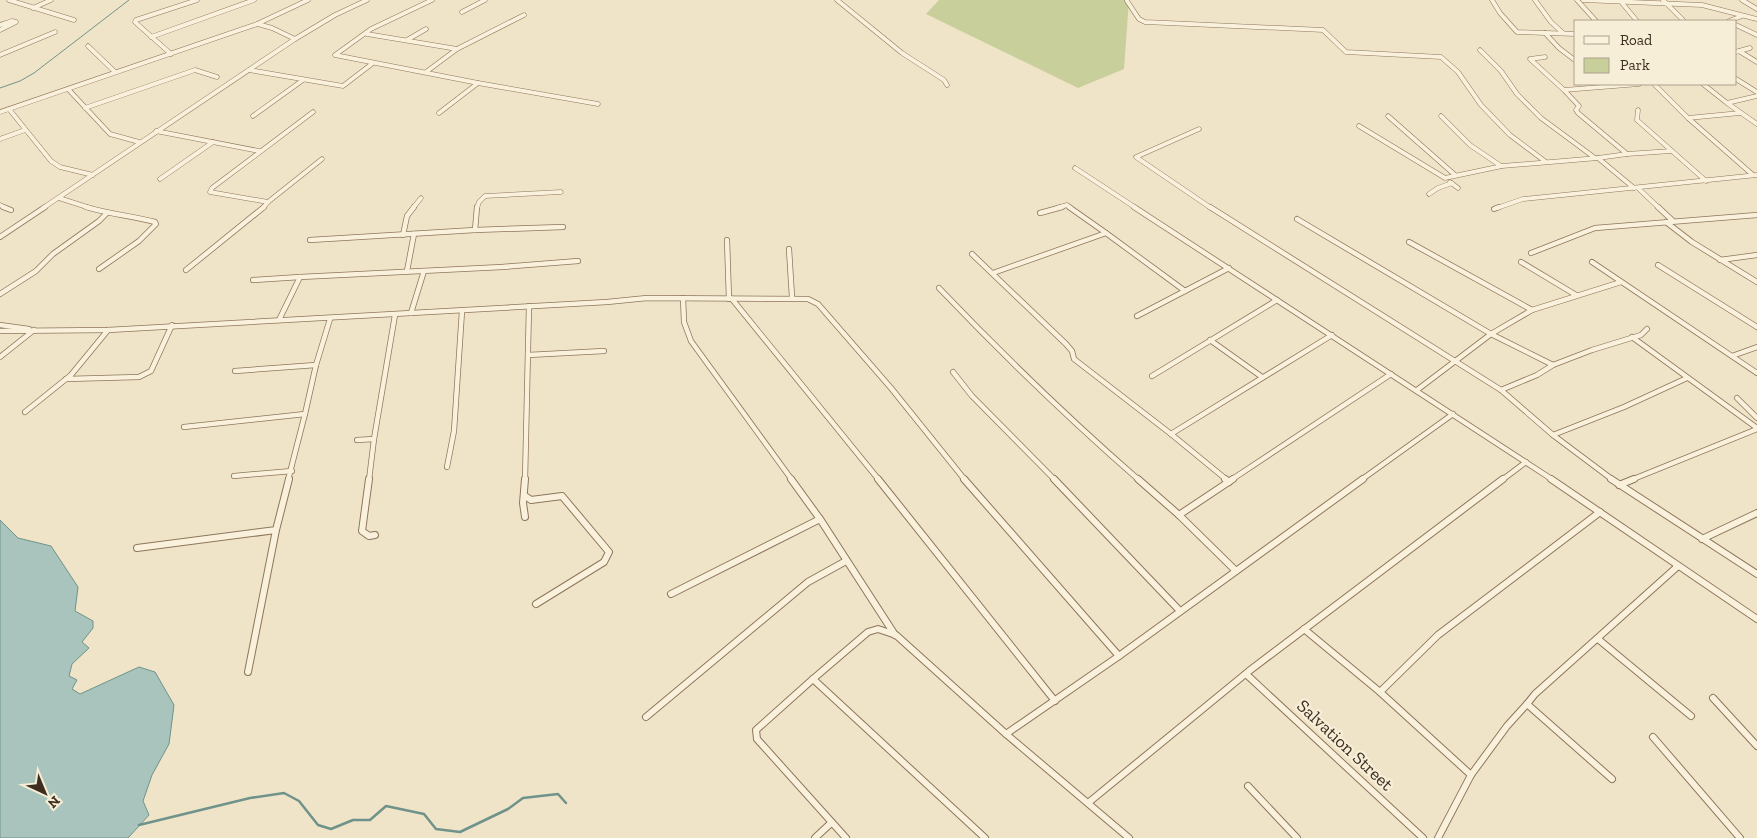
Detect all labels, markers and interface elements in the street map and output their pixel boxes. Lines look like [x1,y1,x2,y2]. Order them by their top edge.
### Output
legend [1574,20,1737,85]
text: Road [1620,31,1653,49]
text: Park [1620,56,1650,74]
street label: Salvation Street [1292,695,1398,795]
north arrow [20,768,70,818]
text: N [44,792,63,812]

